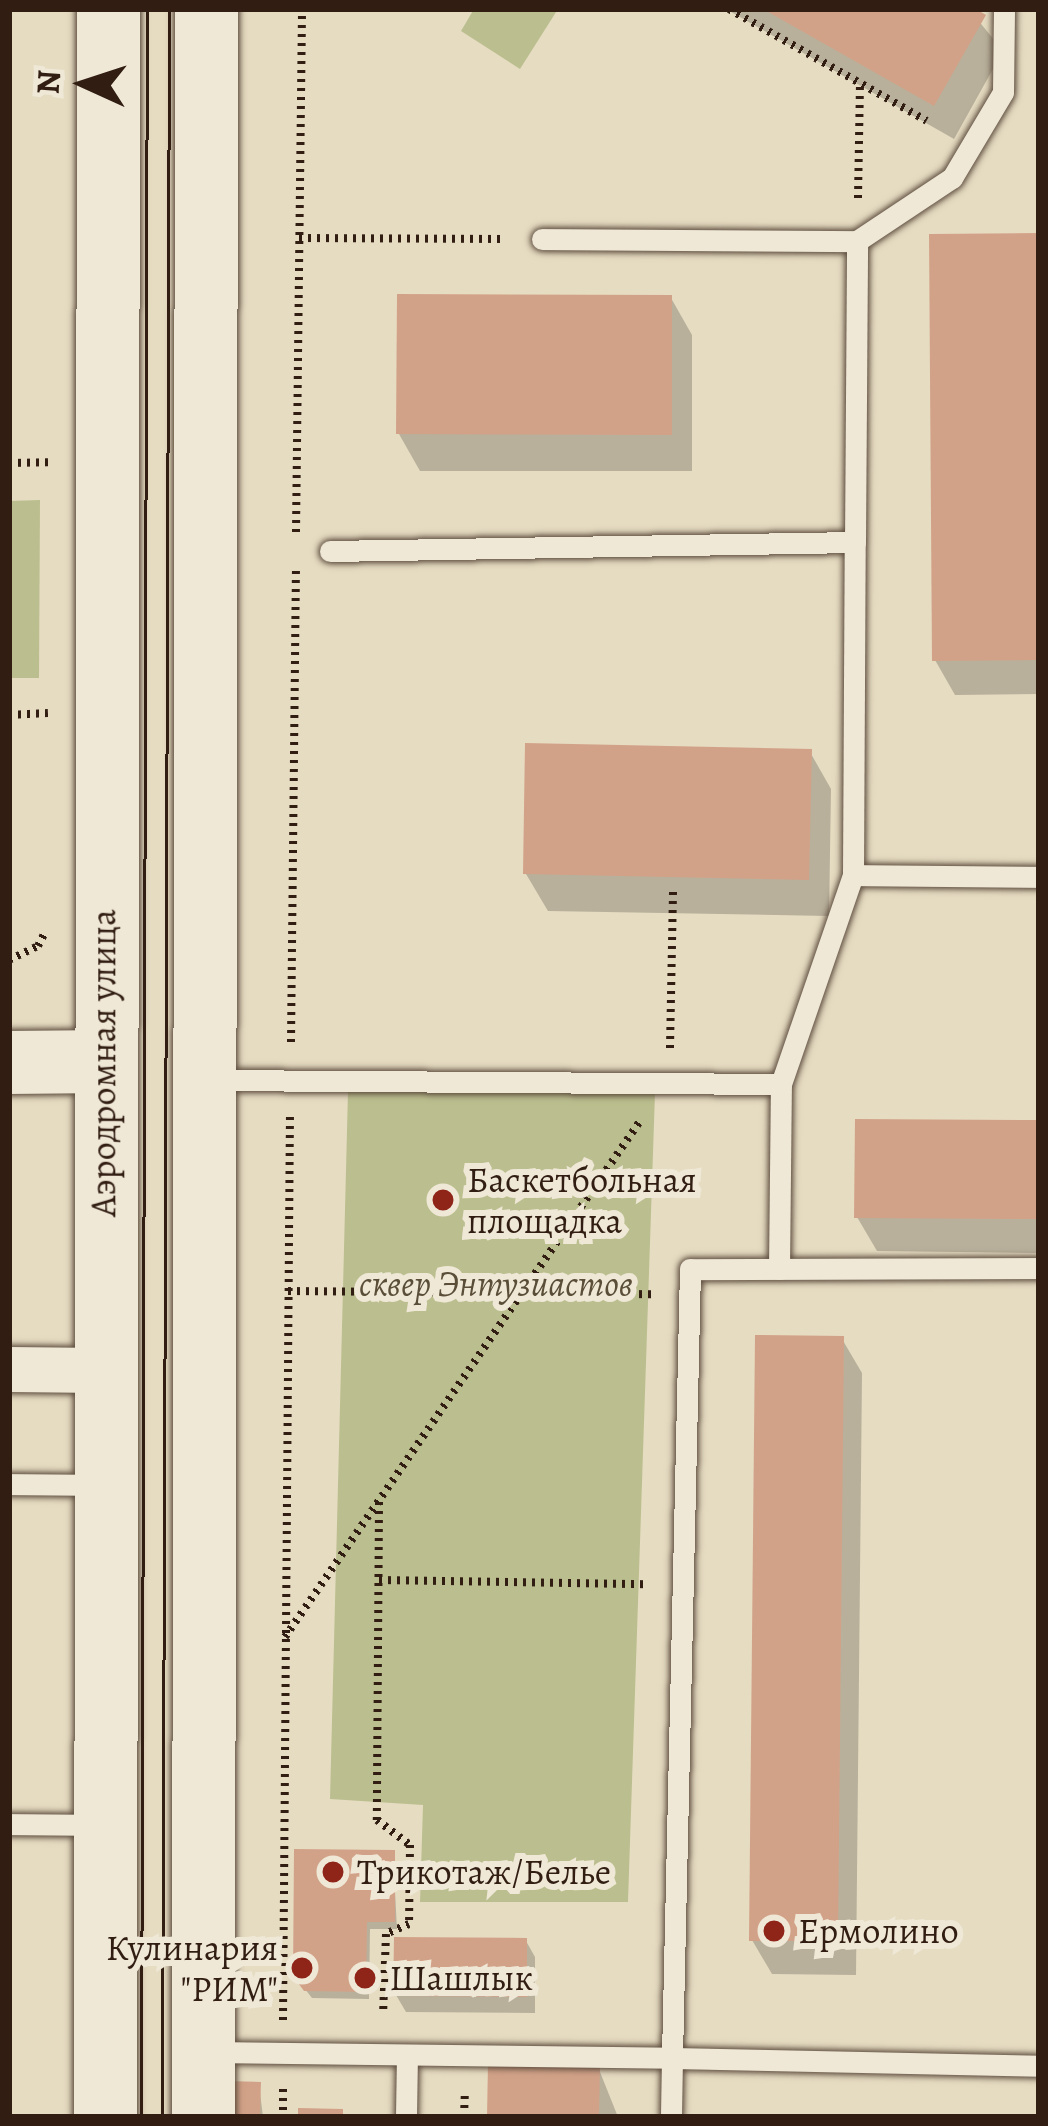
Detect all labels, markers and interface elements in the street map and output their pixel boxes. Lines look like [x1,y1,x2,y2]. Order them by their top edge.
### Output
north arrow [24,24,144,144]
text: N [24,69,71,95]
street label: Аэродромная улица [81,909,125,1217]
place label: Баскетбольная площадка [467,1157,697,1242]
marker: Баскетбольная площадка [430,1187,456,1213]
park label: сквер Энтузиастов [359,1262,633,1306]
place label: Трикотаж/Белье [357,1850,611,1894]
marker: Трикотаж/Белье [320,1859,346,1885]
place label: Ермолино [798,1909,959,1953]
marker: Ермолино [761,1918,787,1944]
place label: Кулинария "РИМ" [106,1925,278,2010]
marker: Кулинария "РИМ" [289,1955,315,1981]
place label: Шашлык [389,1956,533,2000]
marker: Шашлык [352,1965,378,1991]

